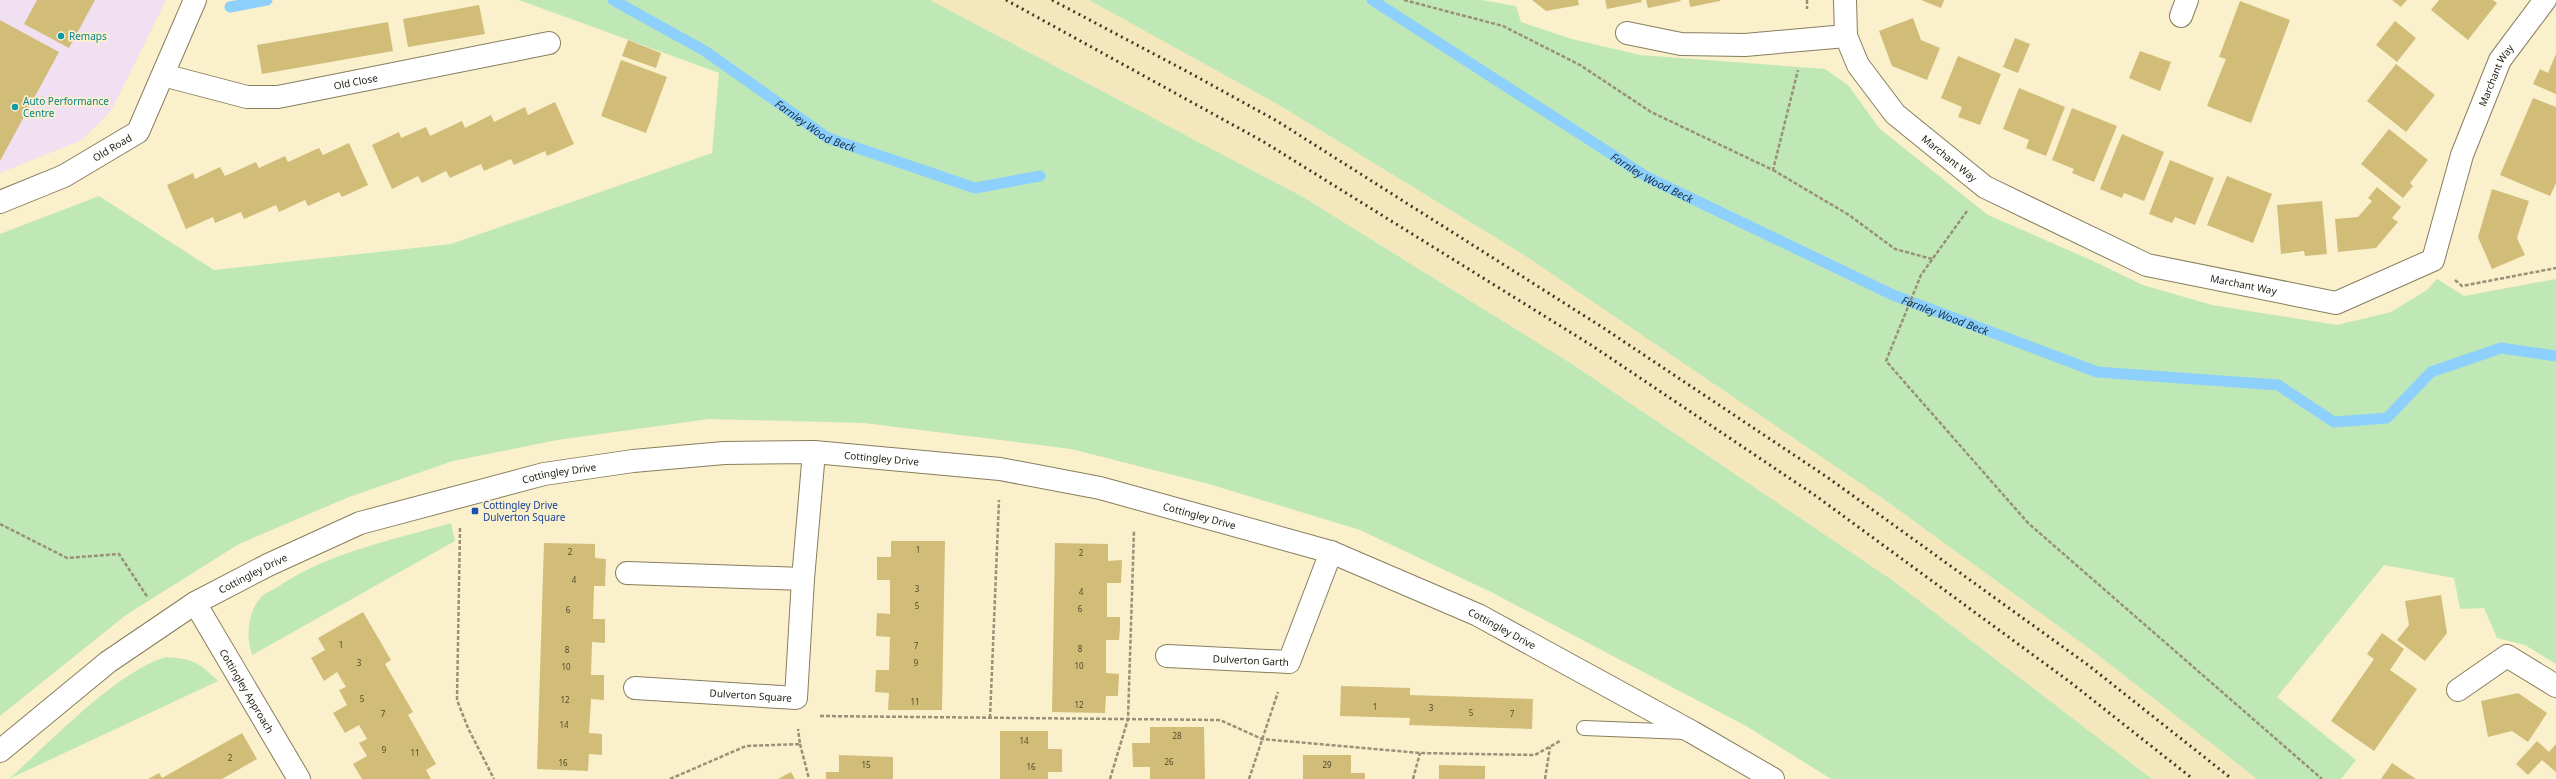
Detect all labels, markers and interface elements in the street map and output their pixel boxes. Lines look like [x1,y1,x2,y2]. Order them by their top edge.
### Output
place label: Remaps [69,29,107,43]
marker: Remaps [56,31,66,41]
street label: Marchant Way [2475,41,2517,108]
street label: Old Close [332,70,379,93]
place label: Auto Performance Centre [23,94,109,120]
water label: Farnley Wood Beck [772,96,858,155]
marker: Auto Performance Centre [10,102,20,112]
street label: Old Road [90,130,134,164]
street label: Marchant Way [1919,132,1981,185]
water label: Farnley Wood Beck [1609,149,1697,206]
street label: Marchant Way [2209,271,2279,298]
water label: Farnley Wood Beck [1900,292,1992,338]
street label: Cottingley Drive [843,448,920,469]
street label: Cottingley Drive [520,459,597,487]
place label: Cottingley Drive Dulverton Square [483,498,566,524]
street label: Cottingley Drive [1161,499,1238,532]
marker: Cottingley Drive Dulverton Square [470,506,480,516]
house number: 1 [916,544,920,555]
house number: 2 [568,546,573,557]
house number: 2 [1079,547,1084,558]
street label: Cottingley Drive [216,550,290,597]
house number: 4 [572,574,577,585]
house number: 3 [915,583,920,594]
house number: 4 [1079,586,1084,597]
house number: 5 [915,600,920,611]
house number: 6 [1078,603,1083,614]
house number: 6 [566,604,571,615]
street label: Cottingley Drive [1466,605,1539,653]
house number: 1 [339,639,343,650]
house number: 7 [914,640,919,651]
house number: 8 [1078,643,1083,654]
house number: 8 [565,644,570,655]
street label: Cottingley Approach [217,646,277,736]
street label: Dulverton Garth [1212,651,1289,669]
house number: 3 [357,657,362,668]
house number: 9 [914,657,919,668]
house number: 10 [1074,660,1084,671]
house number: 10 [561,661,571,672]
street label: Dulverton Square [709,686,793,705]
house number: 5 [360,693,365,704]
house number: 12 [560,694,570,705]
house number: 11 [910,696,920,707]
house number: 12 [1074,699,1084,710]
house number: 1 [1373,701,1377,712]
house number: 3 [1429,702,1434,713]
house number: 5 [1469,707,1474,718]
house number: 7 [381,708,386,719]
house number: 7 [1510,708,1515,719]
house number: 14 [559,719,569,730]
house number: 28 [1172,730,1182,741]
house number: 14 [1019,735,1029,746]
house number: 9 [382,744,387,755]
house number: 11 [410,747,420,758]
house number: 2 [228,752,233,763]
house number: 26 [1164,756,1174,767]
house number: 16 [558,757,568,768]
house number: 15 [861,759,871,770]
house number: 29 [1322,759,1332,770]
house number: 16 [1026,761,1036,772]

